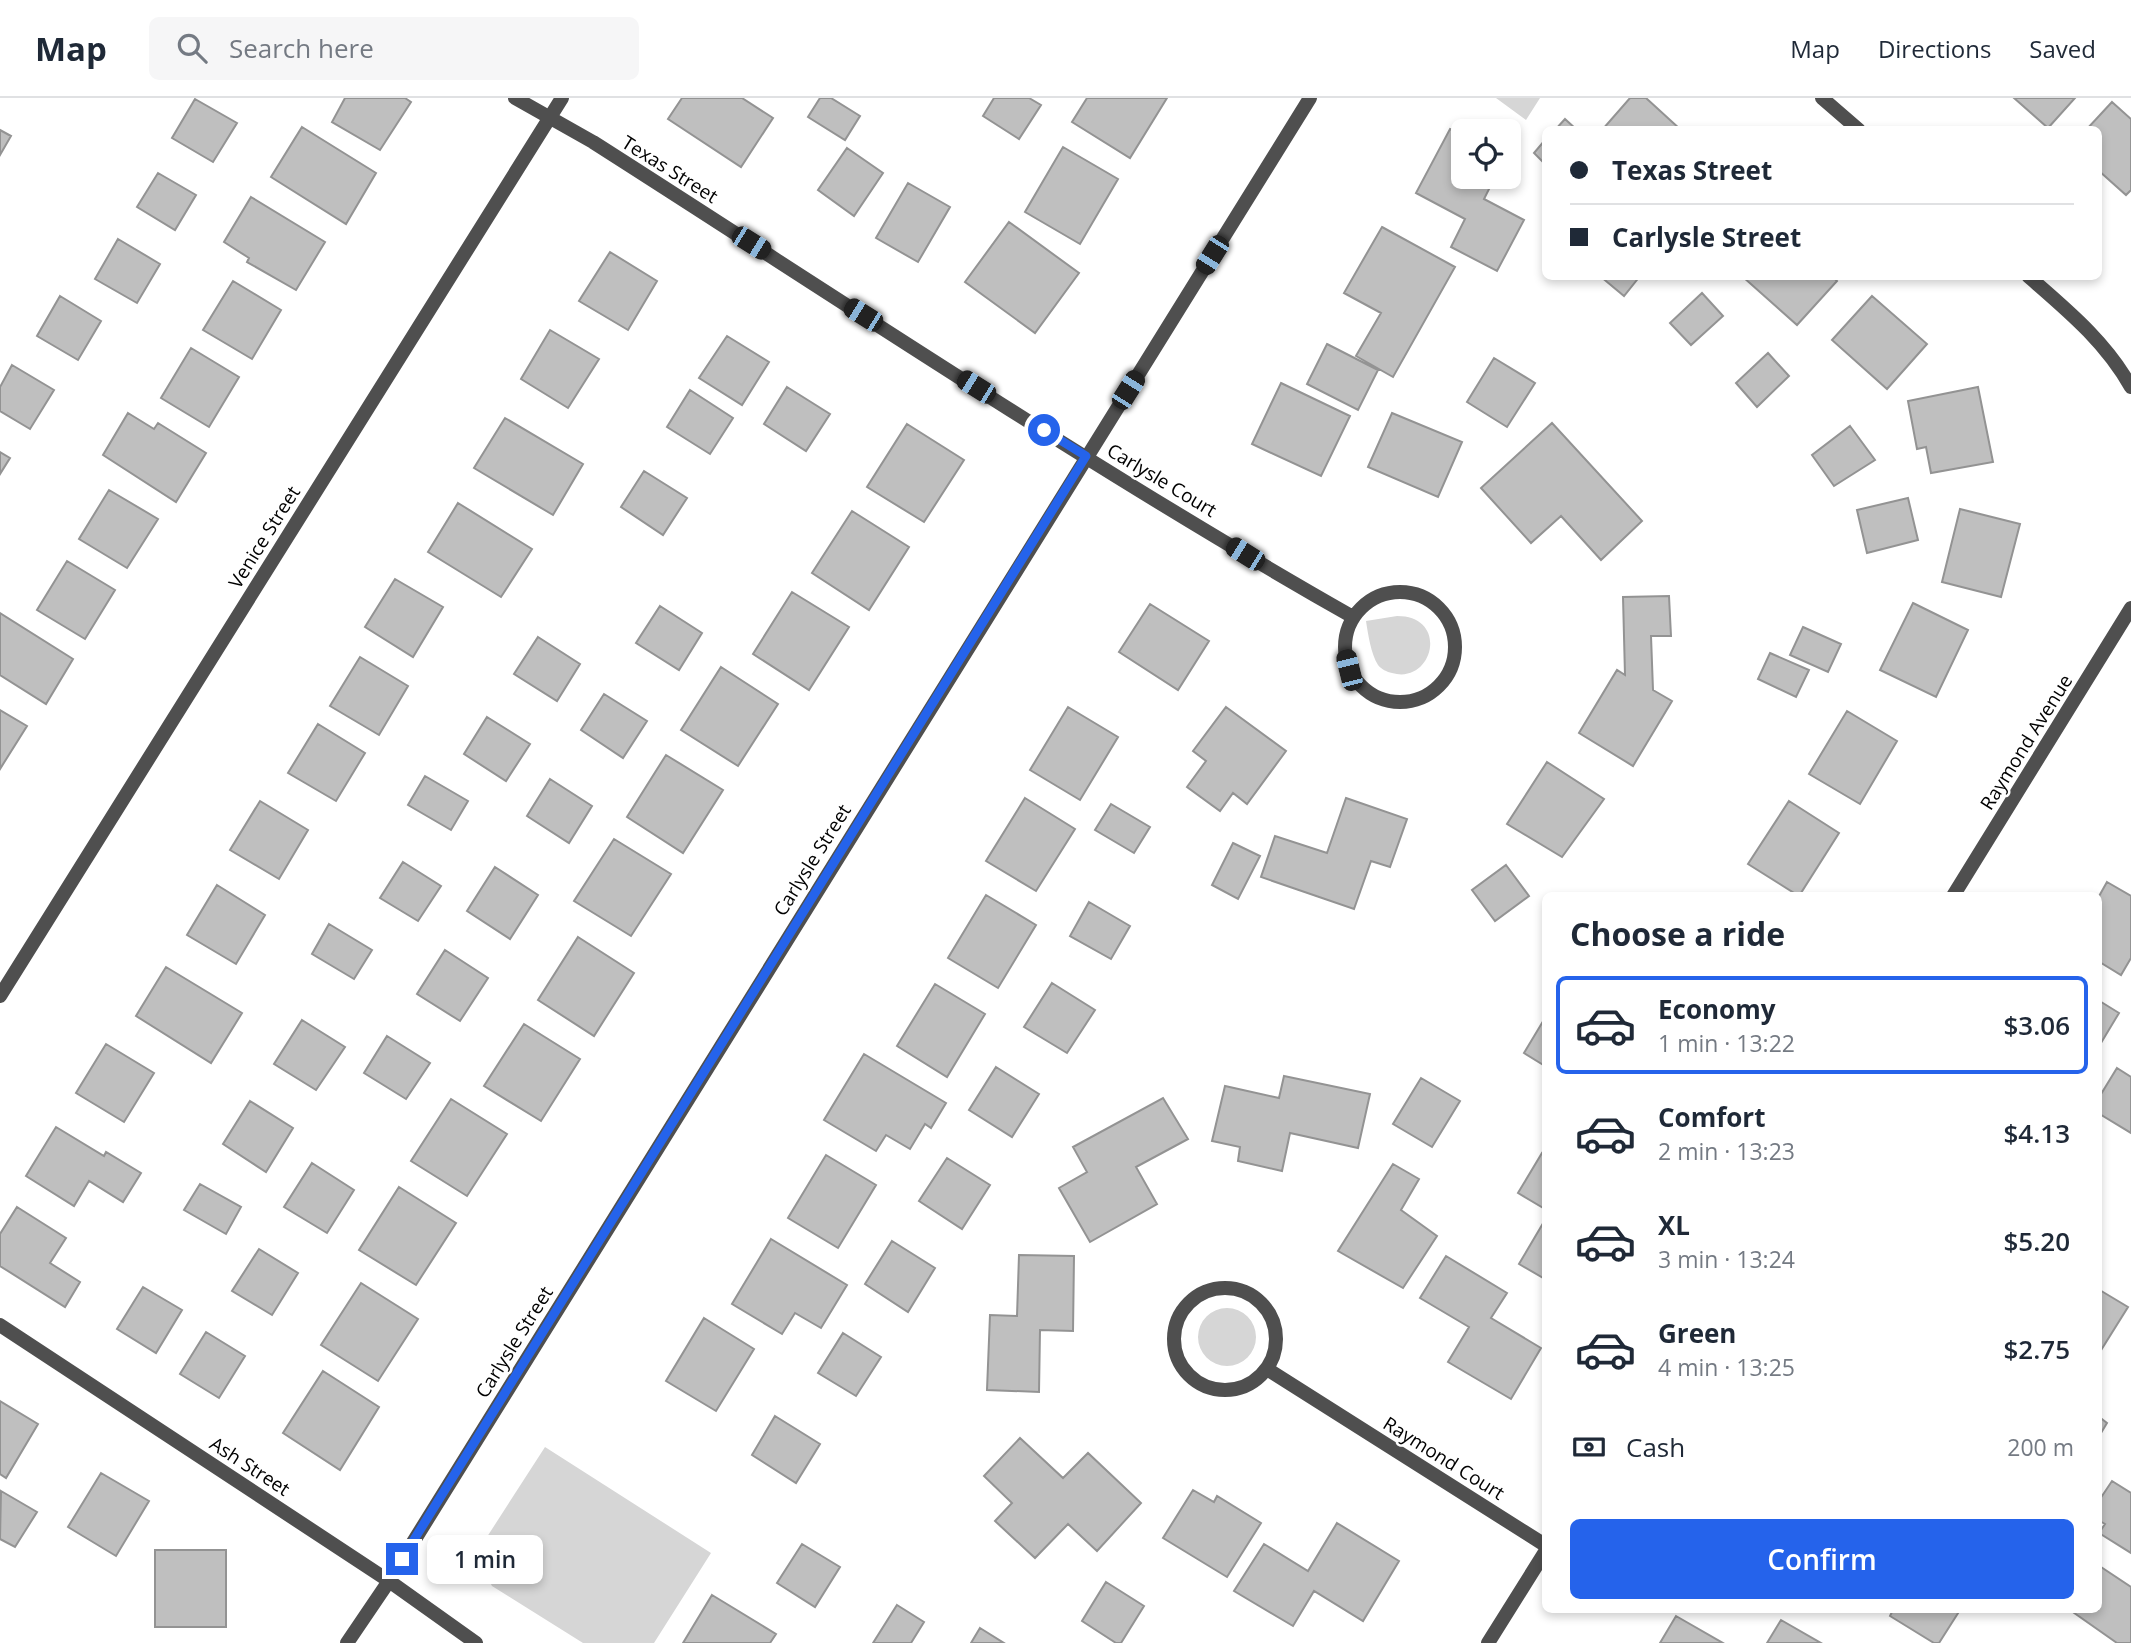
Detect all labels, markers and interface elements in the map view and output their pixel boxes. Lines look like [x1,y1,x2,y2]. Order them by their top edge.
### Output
search box [149,17,639,80]
text: Map [35,26,107,71]
icon: search [173,29,211,67]
text: Search here [229,30,374,66]
text: Map [1790,32,1840,65]
text: Directions [1878,32,1991,65]
text: Saved [2029,32,2096,65]
map controls [1451,119,1521,189]
button: locate [1451,119,1521,189]
street label: Texas Street [617,129,723,209]
text: Texas Street [1612,152,1772,188]
text: Carlysle Street [1612,219,1801,255]
car [728,223,775,263]
car [1192,232,1233,278]
car [840,295,887,335]
car [953,367,1000,407]
car [1108,367,1149,413]
route start [1028,414,1060,446]
street label: Carlysle Court [1102,437,1222,523]
street label: Venice Street [222,481,306,593]
car [1222,534,1269,574]
car [1334,647,1365,693]
street label: Raymond Avenue [1974,669,2078,815]
street label: Carlysle Street [767,799,857,921]
text: Choose a ride [1570,912,1785,955]
text: Economy [1658,991,1776,1027]
icon: car [1574,994,1637,1057]
text: $3.06 [2003,1007,2070,1043]
text: 1 min · 13:22 [1658,1027,1795,1059]
text: Comfort [1658,1099,1765,1135]
icon: car [1574,1102,1637,1165]
text: $4.13 [2003,1115,2070,1151]
text: 2 min · 13:23 [1658,1135,1795,1167]
text: XL [1658,1207,1690,1243]
icon: car [1574,1210,1637,1273]
text: $5.20 [2003,1223,2070,1259]
text: 3 min · 13:24 [1658,1243,1795,1275]
street label: Carlysle Street [469,1281,559,1403]
text: Green [1658,1315,1736,1351]
icon: car [1574,1318,1637,1381]
text: $2.75 [2003,1331,2070,1367]
text: 4 min · 13:25 [1658,1351,1795,1383]
street label: Raymond Court [1378,1410,1510,1506]
icon: cash [1570,1428,1608,1466]
text: Cash [1626,1429,1685,1465]
street label: Ash Street [205,1430,295,1502]
text: 200 m [2007,1431,2074,1463]
button: Confirm [1570,1519,2074,1599]
callout: 1 min [426,1534,542,1584]
route end [386,1543,418,1575]
text: 1 min [454,1543,516,1575]

